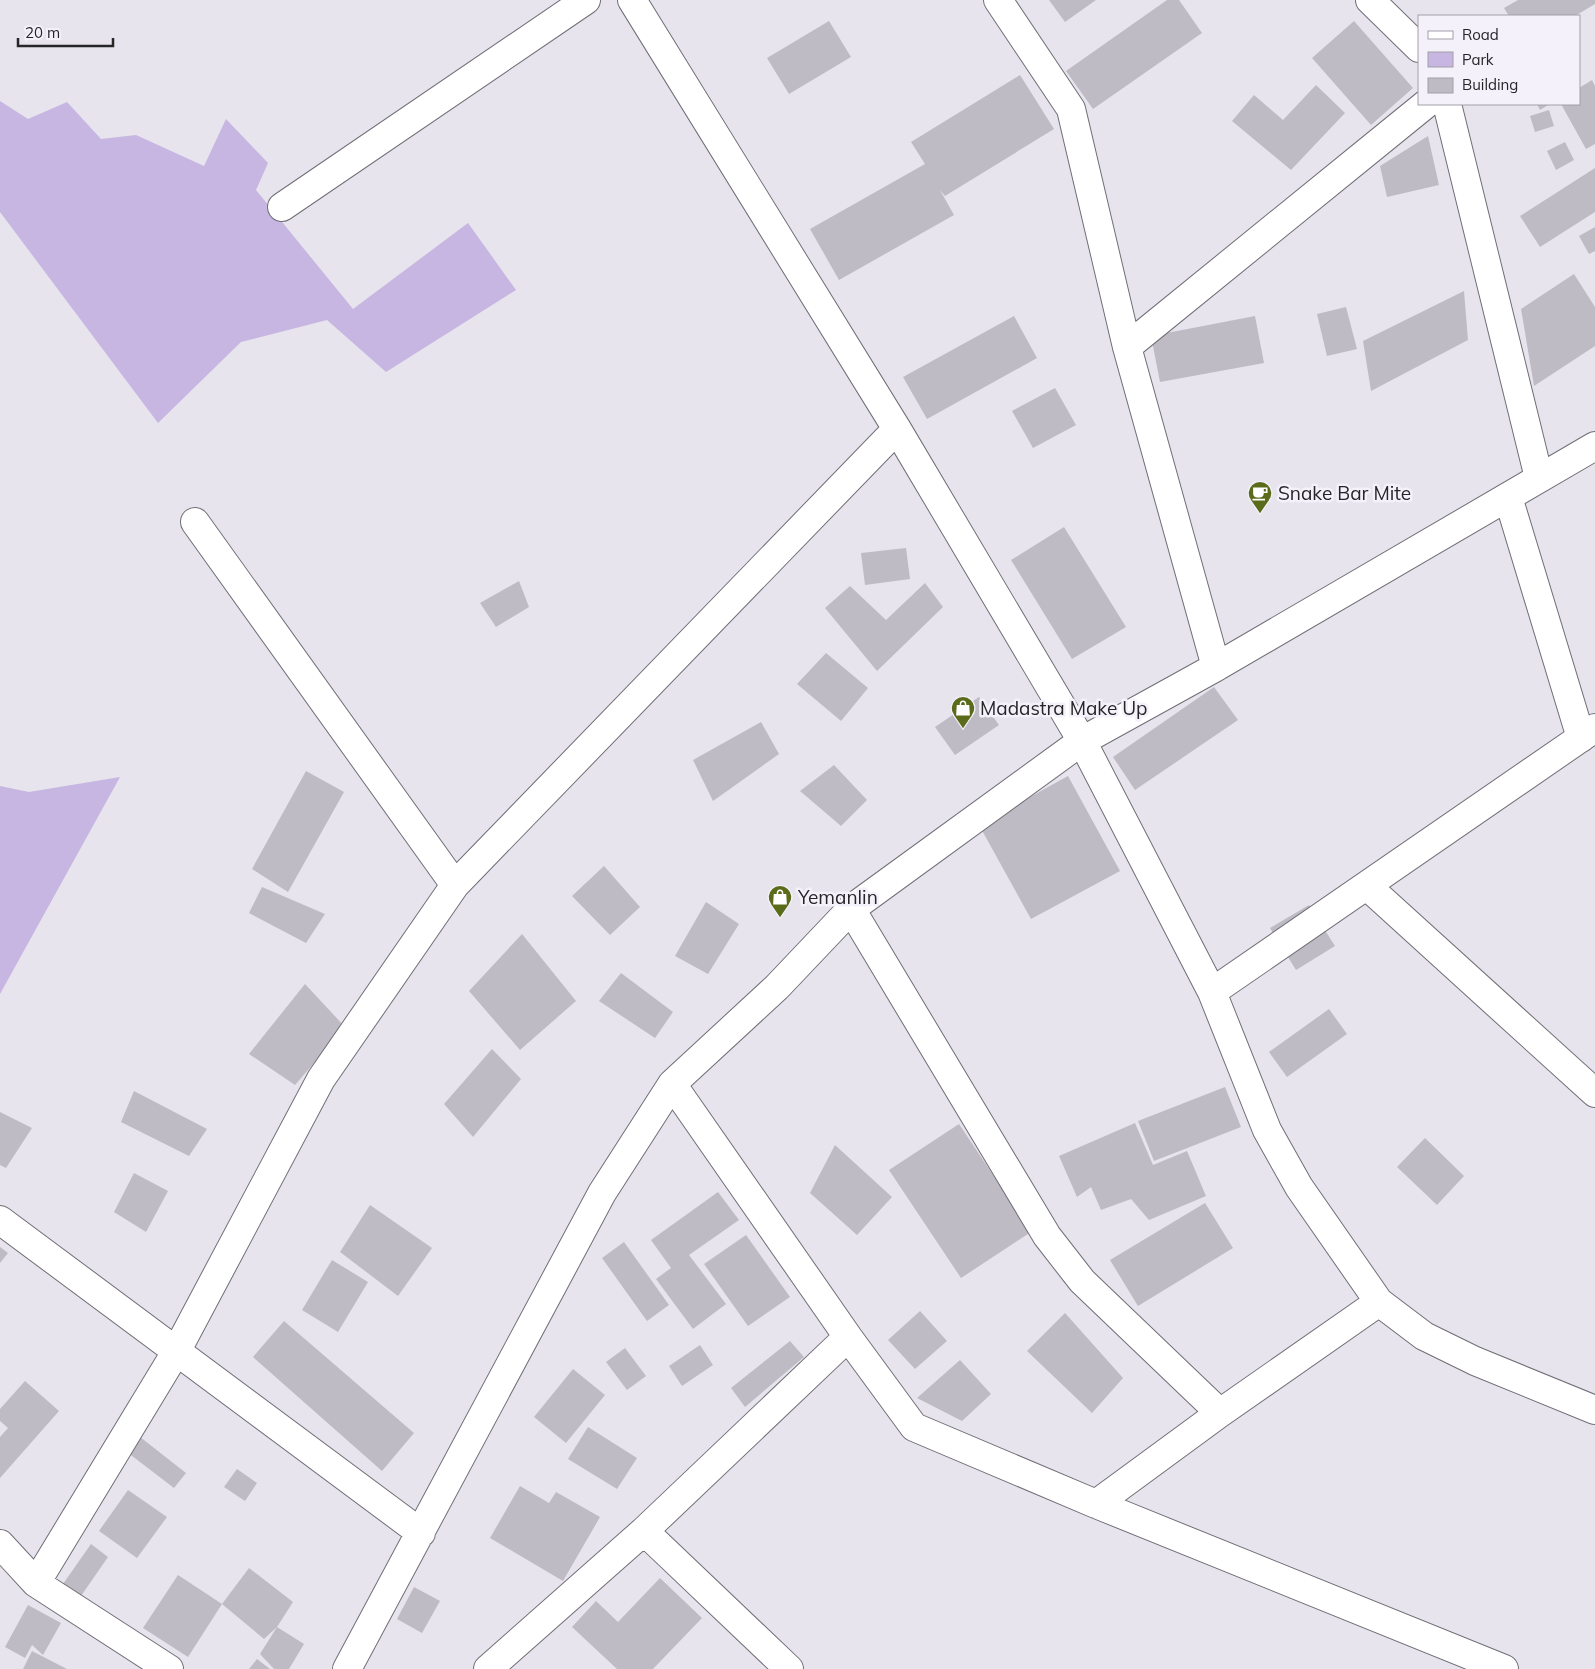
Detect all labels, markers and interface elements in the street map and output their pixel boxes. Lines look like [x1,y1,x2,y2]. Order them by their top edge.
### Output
scale bar [18,15,112,47]
legend [1418,15,1580,105]
text: 20 m [25,23,60,42]
text: Road [1462,25,1499,44]
text: Park [1462,50,1494,69]
text: Building [1462,75,1518,94]
cafe icon: Snake Bar Mite [1247,480,1273,514]
place label: Snake Bar Mite [1278,481,1411,505]
shop icon: Madastra Make Up [950,695,976,729]
place label: Madastra Make Up [980,696,1147,720]
shop icon: Yemanlin [767,884,793,918]
place label: Yemanlin [797,885,878,909]

